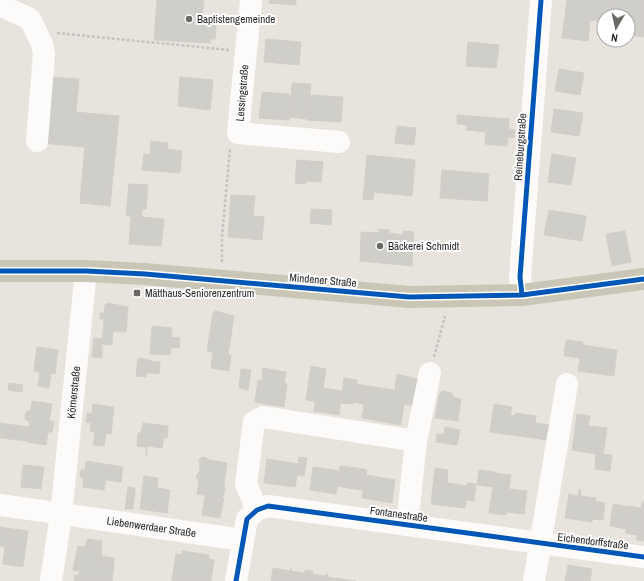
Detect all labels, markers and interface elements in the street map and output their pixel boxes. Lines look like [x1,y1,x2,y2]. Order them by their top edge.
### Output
north arrow [596,8,636,48]
place label: Baptistengemeinde [197,12,275,26]
marker: Baptistengemeinde [184,14,194,24]
text: N [610,30,619,45]
street label: Lessingstraße [233,64,251,122]
street label: Reineburgstraße [511,113,529,181]
place label: Bäckerei Schmidt [388,239,460,253]
marker: Bäckerei Schmidt [375,241,385,251]
street label: Mindener Straße [289,270,357,290]
place label: Mätthaus-Seniorenzentrum [145,286,254,300]
marker: Mätthaus-Seniorenzentrum [132,288,142,298]
street label: Körnerstraße [64,365,83,419]
street label: Fontanestraße [369,503,429,525]
street label: Liebenwerdaer Straße [106,513,197,540]
street label: Eichendorffstraße [557,530,629,552]

